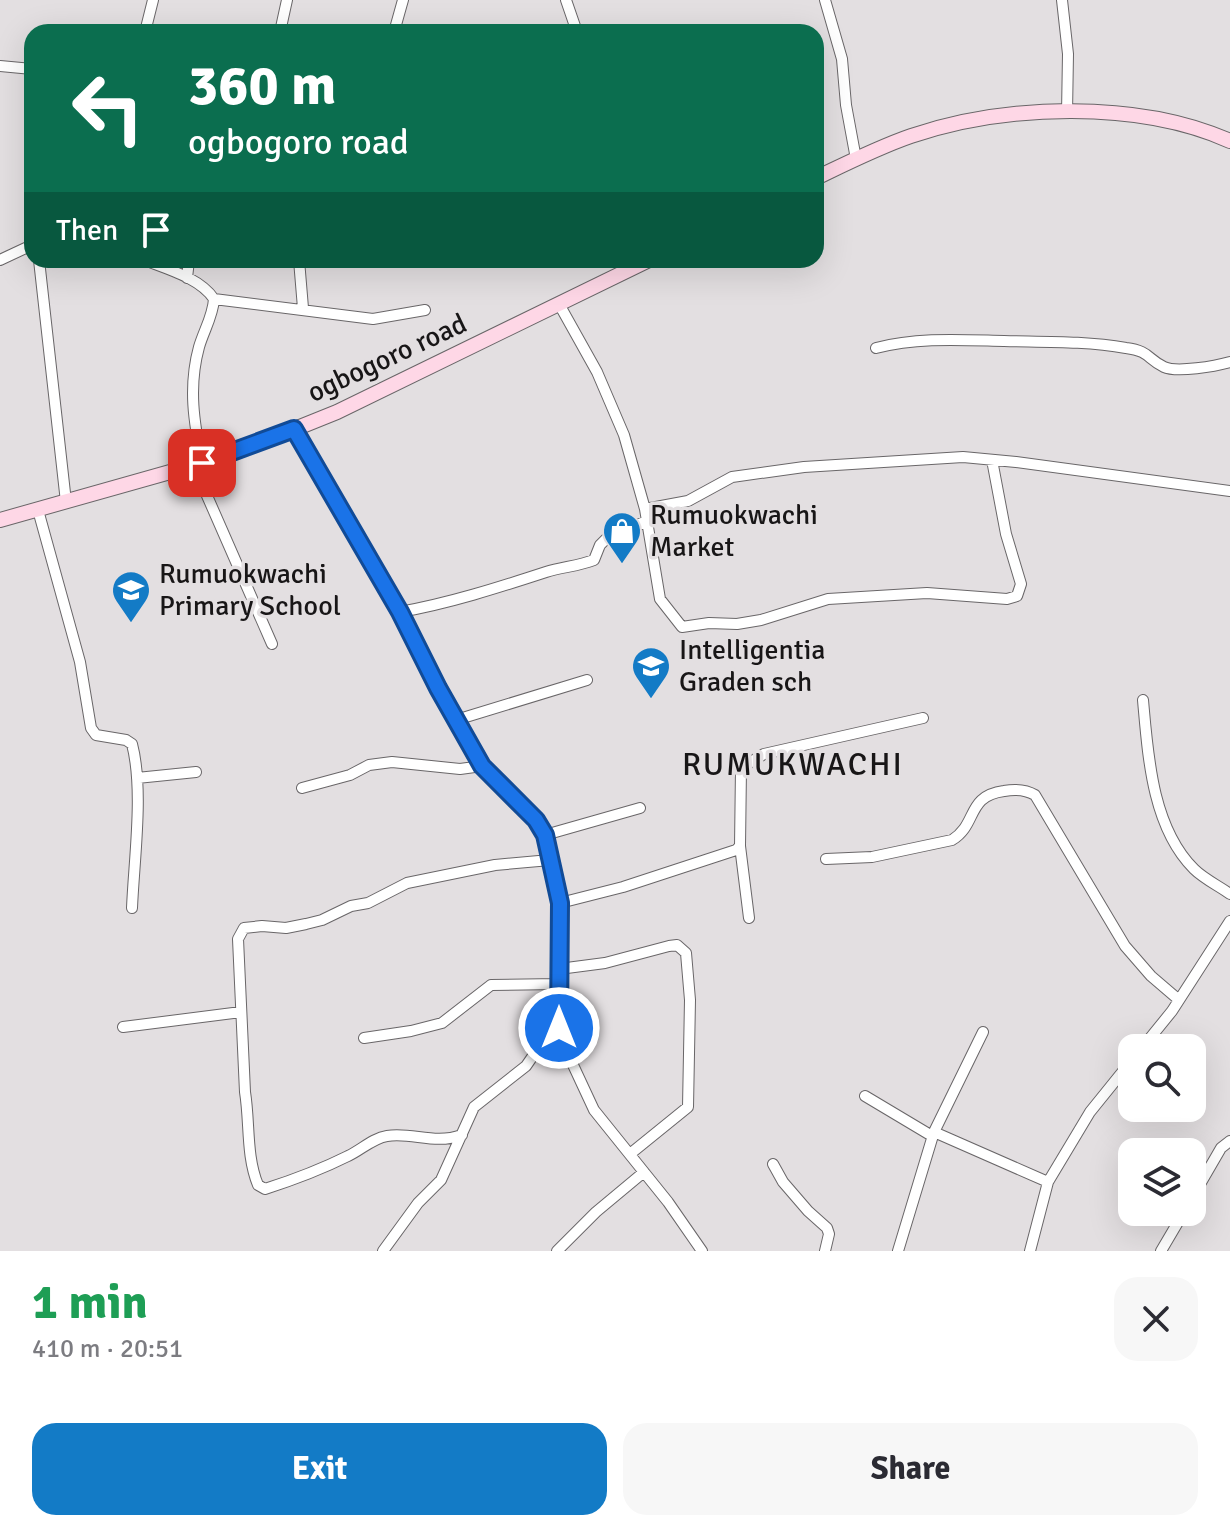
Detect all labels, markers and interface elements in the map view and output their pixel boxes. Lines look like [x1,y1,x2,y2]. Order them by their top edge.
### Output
text: 360 m [188,51,336,120]
icon: left [56,56,160,160]
text: ogbogoro road [188,120,409,165]
icon: arrive [134,208,178,252]
text: Then [56,212,118,249]
street label: ogbogoro road [302,306,472,410]
pin [168,429,236,497]
icon: arrive [180,441,224,485]
place label: Rumuokwachi Market [650,498,818,564]
shop icon: Rumuokwachi Market [601,510,643,565]
place label: Rumuokwachi Primary School [159,557,341,623]
school or university icon: Rumuokwachi Primary School [110,569,152,624]
place label: Intelligentia Graden sch [679,633,826,699]
school or university icon: Intelligentia Graden sch [630,645,672,700]
district label: RUMUKWACHI [682,745,904,784]
position arrow [517,986,601,1070]
map controls [1118,1034,1206,1226]
button: search [1118,1034,1206,1122]
button: layers [1118,1138,1206,1226]
text: 1 min [32,1273,148,1332]
button: close [1114,1277,1198,1361]
text: 410 m · 20:51 [32,1333,183,1365]
button: Exit [32,1423,607,1515]
button: Share [623,1423,1198,1515]

